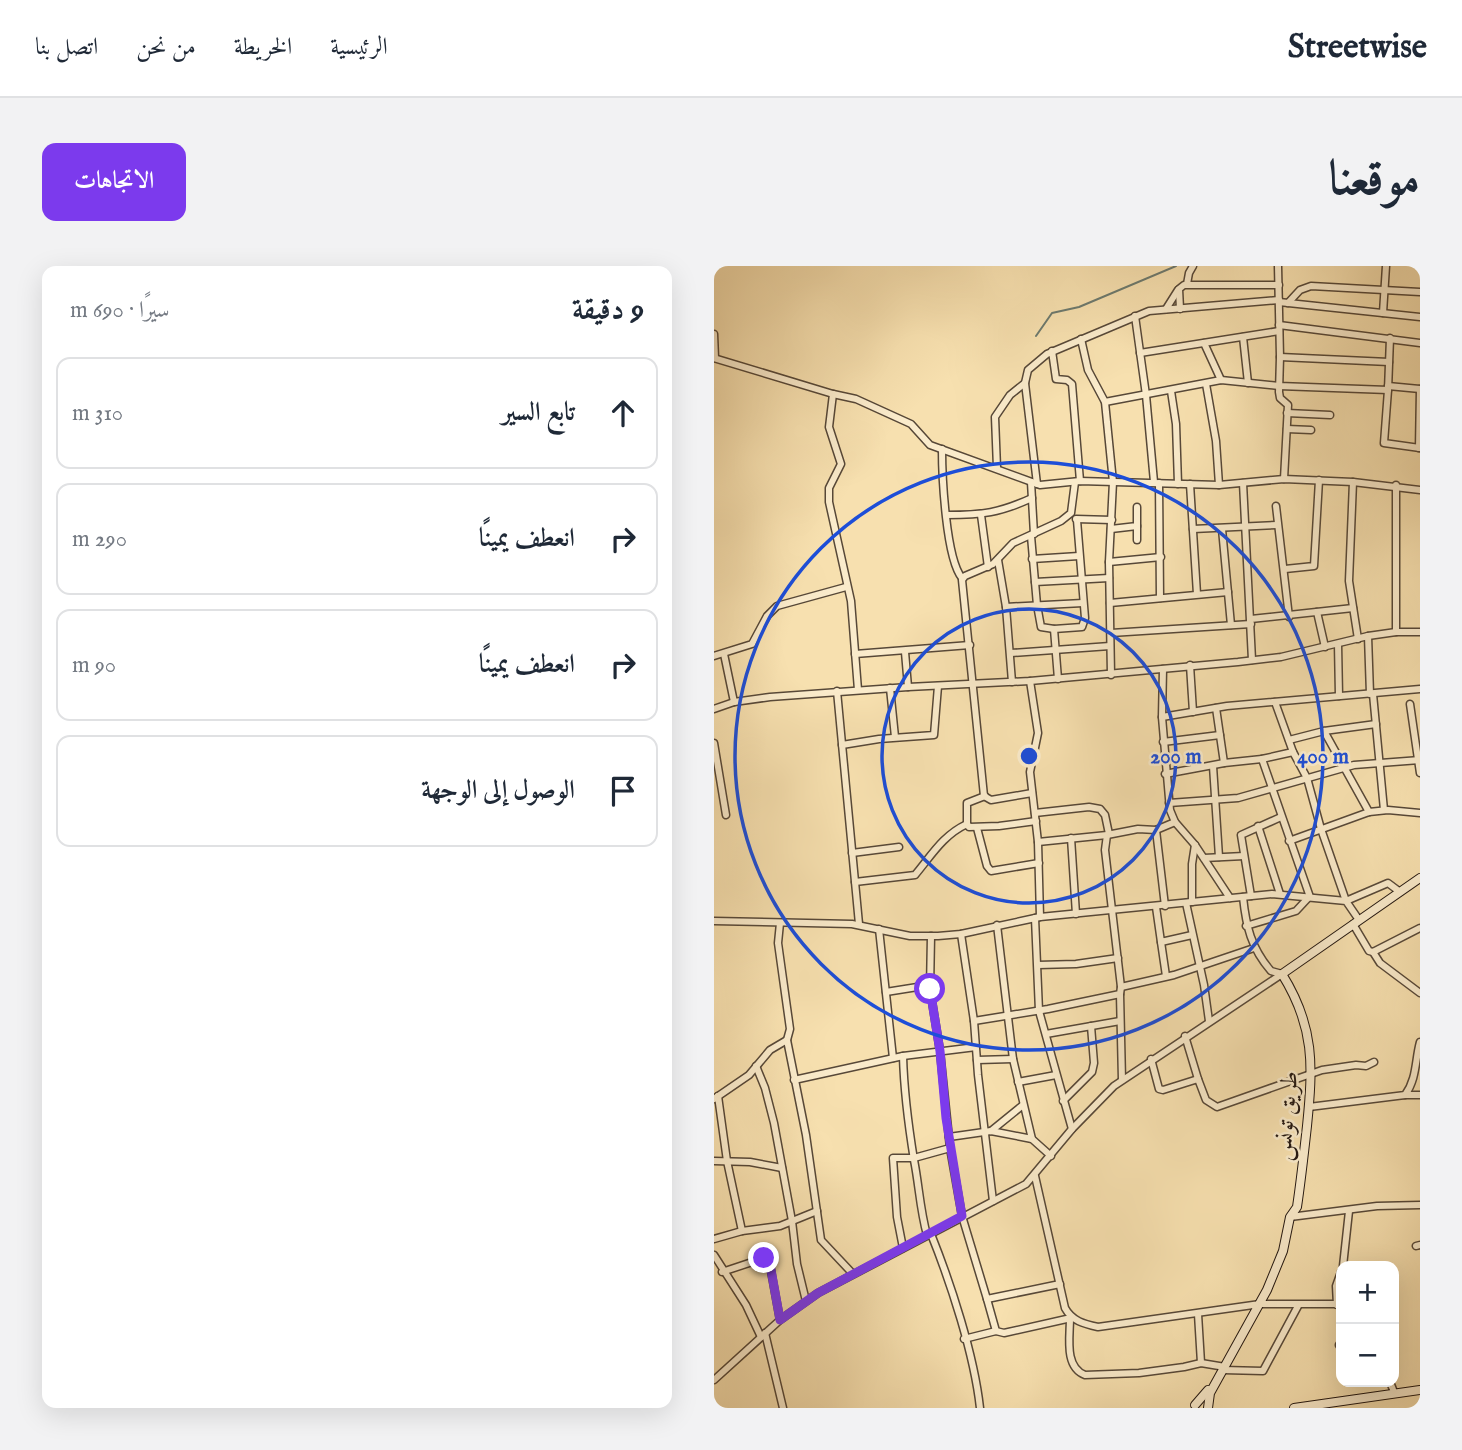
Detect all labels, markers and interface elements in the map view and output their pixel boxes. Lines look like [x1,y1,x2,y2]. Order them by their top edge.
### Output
text: Streetwise [1288,27,1427,69]
text: اتصل بنا [35,32,98,63]
text: من نحن [136,32,196,63]
text: الخريطة [234,32,292,63]
text: الرئيسية [330,32,388,63]
button: الاتجاهات [42,143,186,221]
text: موقعنا [1328,150,1420,212]
text: 9 دقيقة [572,292,644,330]
text: سيرًا · 690 m [70,296,170,325]
icon: ahead [604,394,642,432]
text: تابع السير [501,396,575,429]
text: 310 m [72,399,123,428]
icon: right [604,520,642,558]
text: انعطف يمينًا [479,522,575,555]
text: 290 m [72,525,127,554]
icon: right [604,646,642,684]
text: انعطف يمينًا [479,648,575,681]
text: 90 m [72,651,116,680]
centre of rings [1017,744,1041,768]
text: 200 m [1150,744,1202,771]
text: 400 m [1297,744,1350,771]
icon: arrive [604,772,642,810]
text: الوصول إلى الوجهة [421,774,575,807]
route start [914,973,945,1004]
street label: طريق تونس [1268,1070,1306,1162]
route end [748,1242,779,1273]
map controls [1336,1261,1399,1387]
button: + [1336,1261,1399,1324]
button: − [1336,1324,1399,1387]

